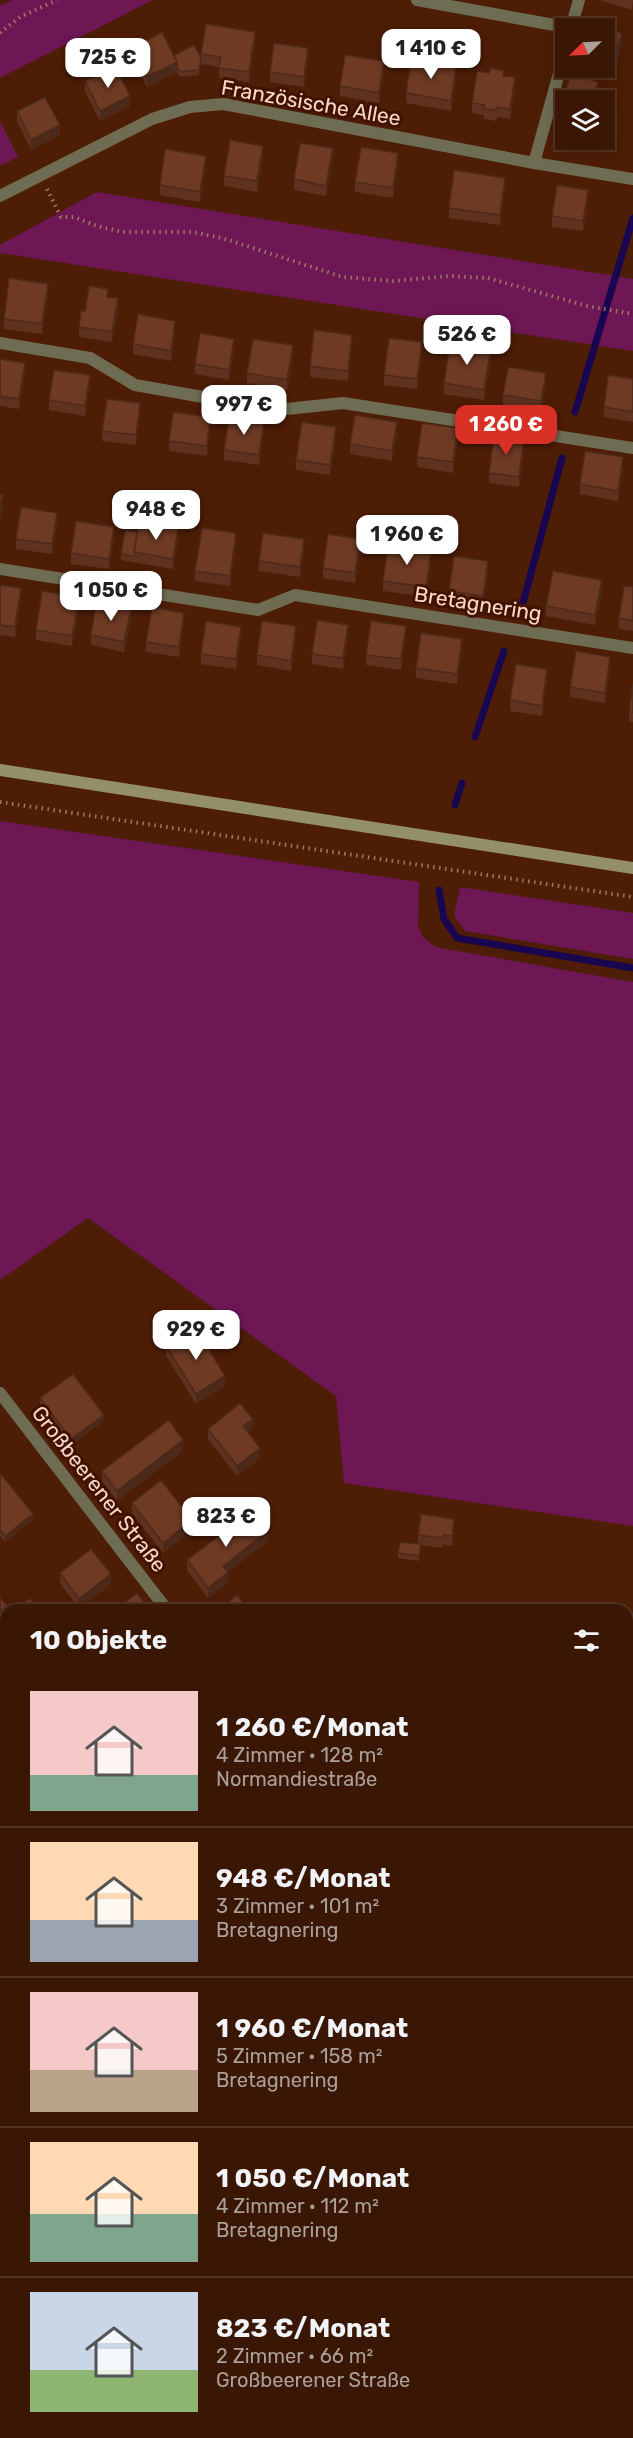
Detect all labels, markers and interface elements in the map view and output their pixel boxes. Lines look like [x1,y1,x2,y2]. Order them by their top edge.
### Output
north arrow [555,18,615,78]
map controls [555,18,615,150]
pin: 1 410 € [376,29,486,80]
text: 1 410 € [396,36,466,60]
pin: 725 € [66,38,150,89]
text: 725 € [79,45,137,69]
street label: Französische Allee [219,74,403,131]
button: layers [555,90,615,150]
pin: 526 € [425,315,509,366]
text: 526 € [438,322,496,346]
pin: 997 € [202,385,286,436]
text: 997 € [215,392,273,416]
pin: 1 260 € [451,405,561,456]
text: 1 260 € [469,412,543,436]
pin: 948 € [114,490,198,541]
text: 948 € [126,497,186,521]
pin: 1 960 € [352,515,462,566]
text: 1 960 € [370,522,444,546]
pin: 1 050 € [56,571,166,622]
text: 1 050 € [74,578,148,602]
street label: Bretagnering [413,581,544,626]
pin: 929 € [154,1310,238,1361]
text: 929 € [167,1317,225,1341]
street label: Großbeerener Straße [27,1401,172,1577]
pin: 823 € [184,1497,268,1548]
text: 823 € [196,1504,256,1528]
icon: filters [570,1624,603,1657]
text: 10 Objekte [30,1625,167,1656]
text: 1 260 €/Monat [216,1712,408,1743]
icon: home [78,1715,150,1787]
text: 4 Zimmer · 128 m² [216,1743,383,1767]
text: Normandiestraße [216,1767,377,1791]
text: 948 €/Monat [216,1863,390,1894]
icon: home [78,1866,150,1938]
text: 3 Zimmer · 101 m² [216,1894,379,1918]
text: Bretagnering [216,1918,339,1942]
text: 1 960 €/Monat [216,2013,408,2044]
icon: home [78,2016,150,2088]
text: 5 Zimmer · 158 m² [216,2044,383,2068]
text: Bretagnering [216,2068,339,2092]
text: 1 050 €/Monat [216,2163,409,2194]
icon: home [78,2166,150,2238]
text: 4 Zimmer · 112 m² [216,2194,379,2218]
text: Bretagnering [216,2218,339,2242]
text: 823 €/Monat [216,2313,390,2344]
icon: home [78,2316,150,2388]
text: 2 Zimmer · 66 m² [216,2344,373,2368]
text: Großbeerener Straße [216,2368,410,2392]

